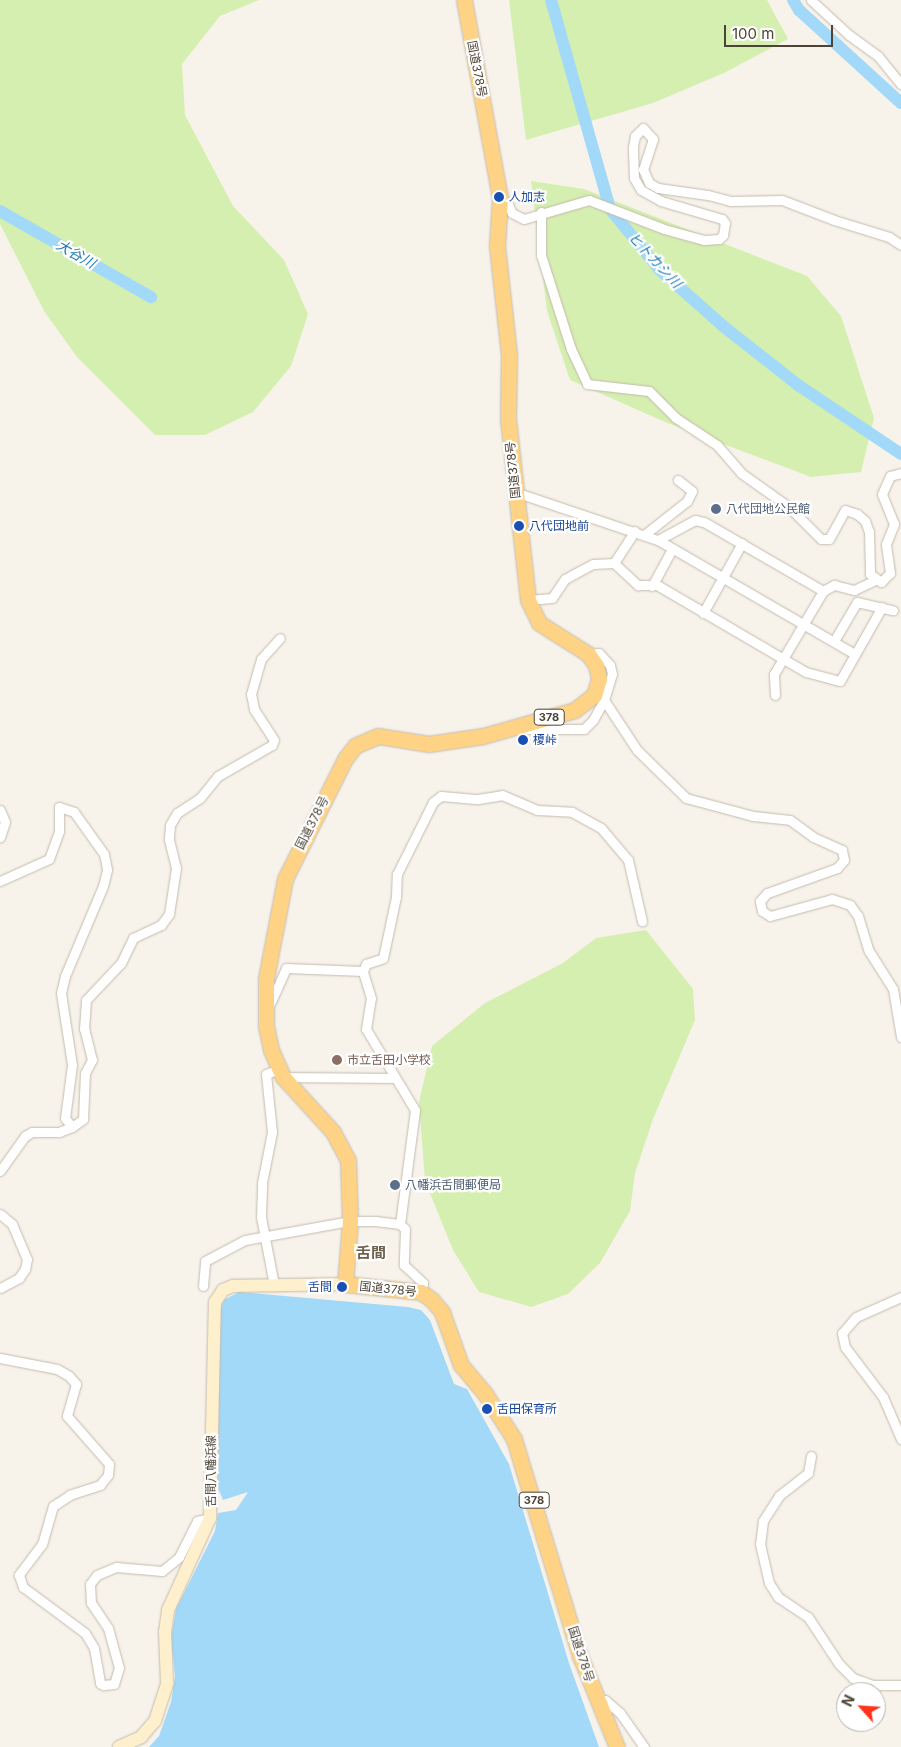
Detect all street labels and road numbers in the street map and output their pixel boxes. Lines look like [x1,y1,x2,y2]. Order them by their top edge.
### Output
street label: 国道378号 [464,39,490,99]
street label: 国道378号 [503,441,523,499]
road number: 378 [533,709,565,726]
street label: 国道378号 [293,794,331,852]
street label: 国道378号 [359,1279,417,1299]
street label: 舌間八幡浜線 [204,1435,218,1507]
road number: 378 [518,1492,550,1508]
street label: 国道378号 [565,1624,597,1684]

